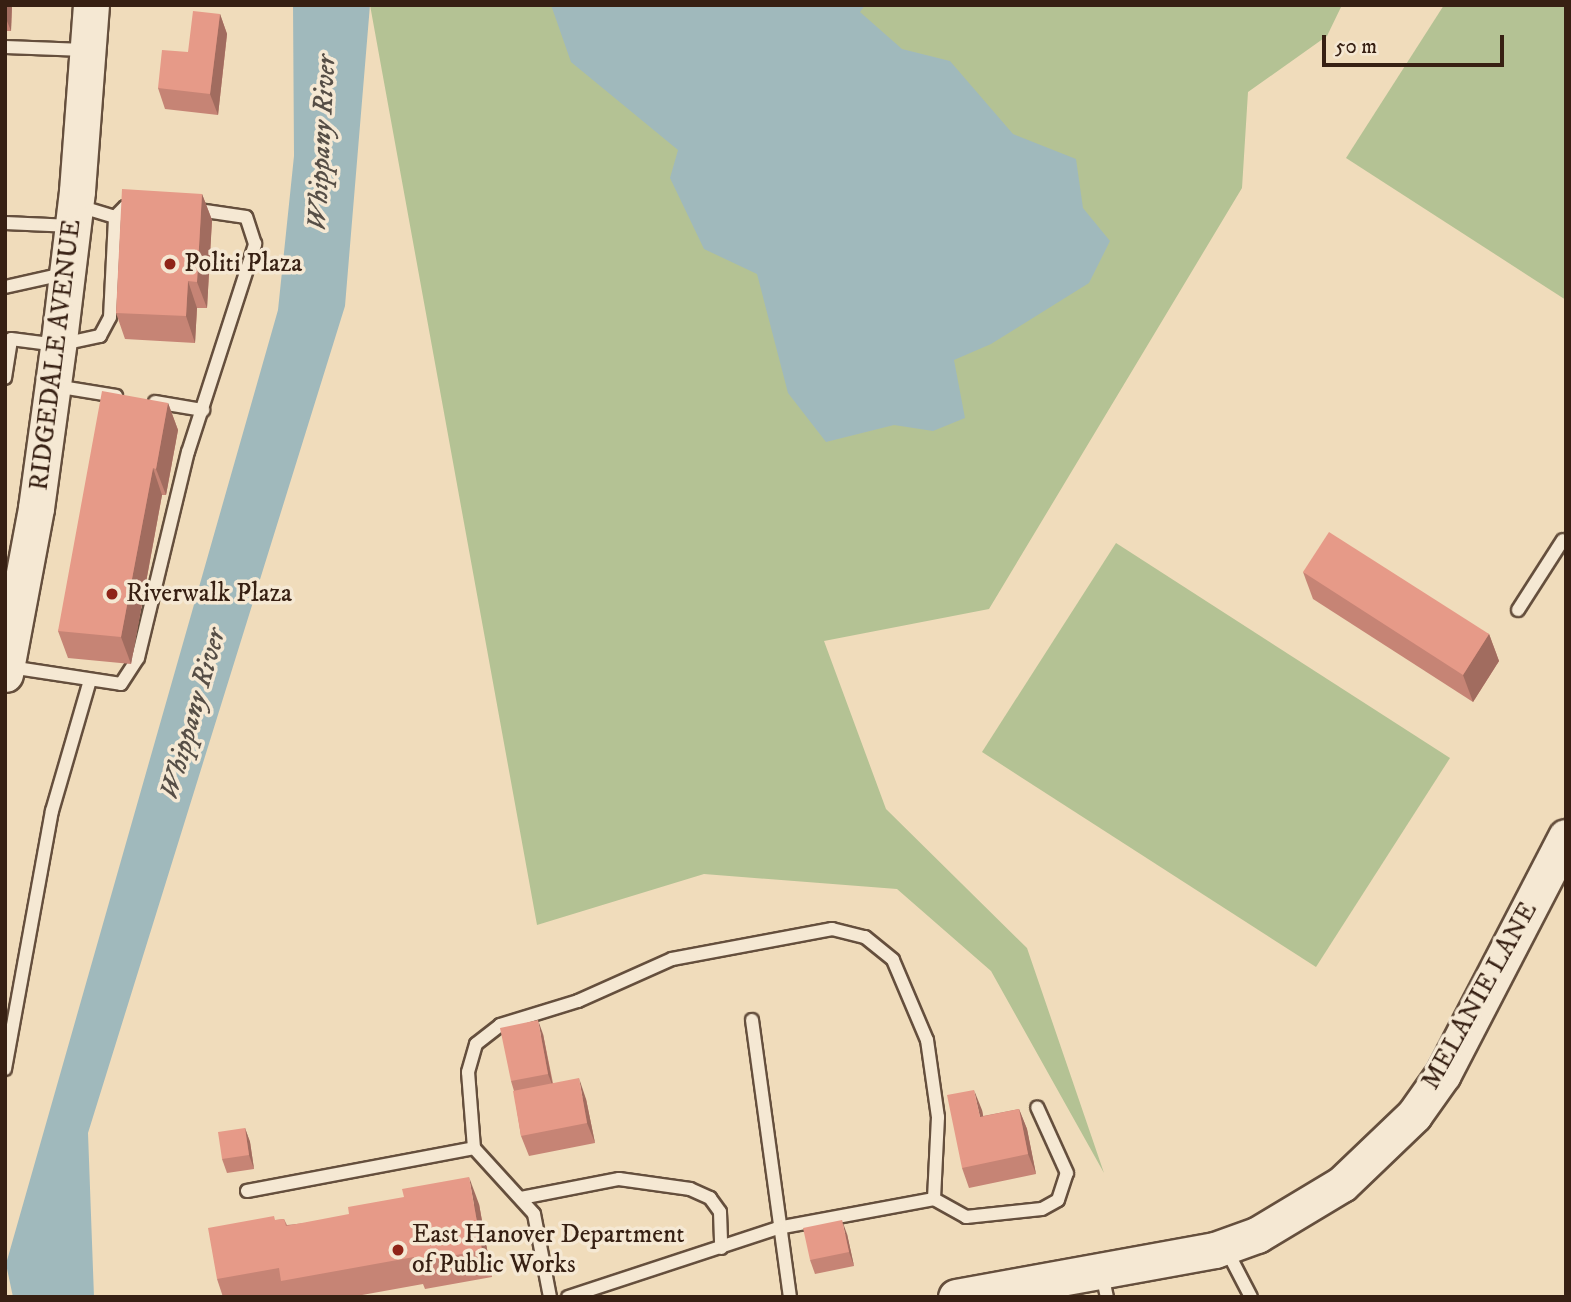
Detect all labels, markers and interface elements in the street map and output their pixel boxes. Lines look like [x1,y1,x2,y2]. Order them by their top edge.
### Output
scale bar [1326,21,1508,65]
text: 50 m [1335,34,1377,60]
water label: Whippany River [301,54,343,232]
street label: RIDGEDALE AVENUE [24,218,88,492]
place label: Politi Plaza [184,248,302,280]
marker: Politi Plaza [162,256,178,272]
place label: Riverwalk Plaza [126,578,292,610]
marker: Riverwalk Plaza [104,586,120,602]
water label: Whippany River [153,625,233,803]
street label: MELANIE LANE [1416,897,1544,1095]
place label: East Hanover Department of Public Works [412,1219,685,1280]
marker: East Hanover Department of Public Works [390,1242,406,1258]

